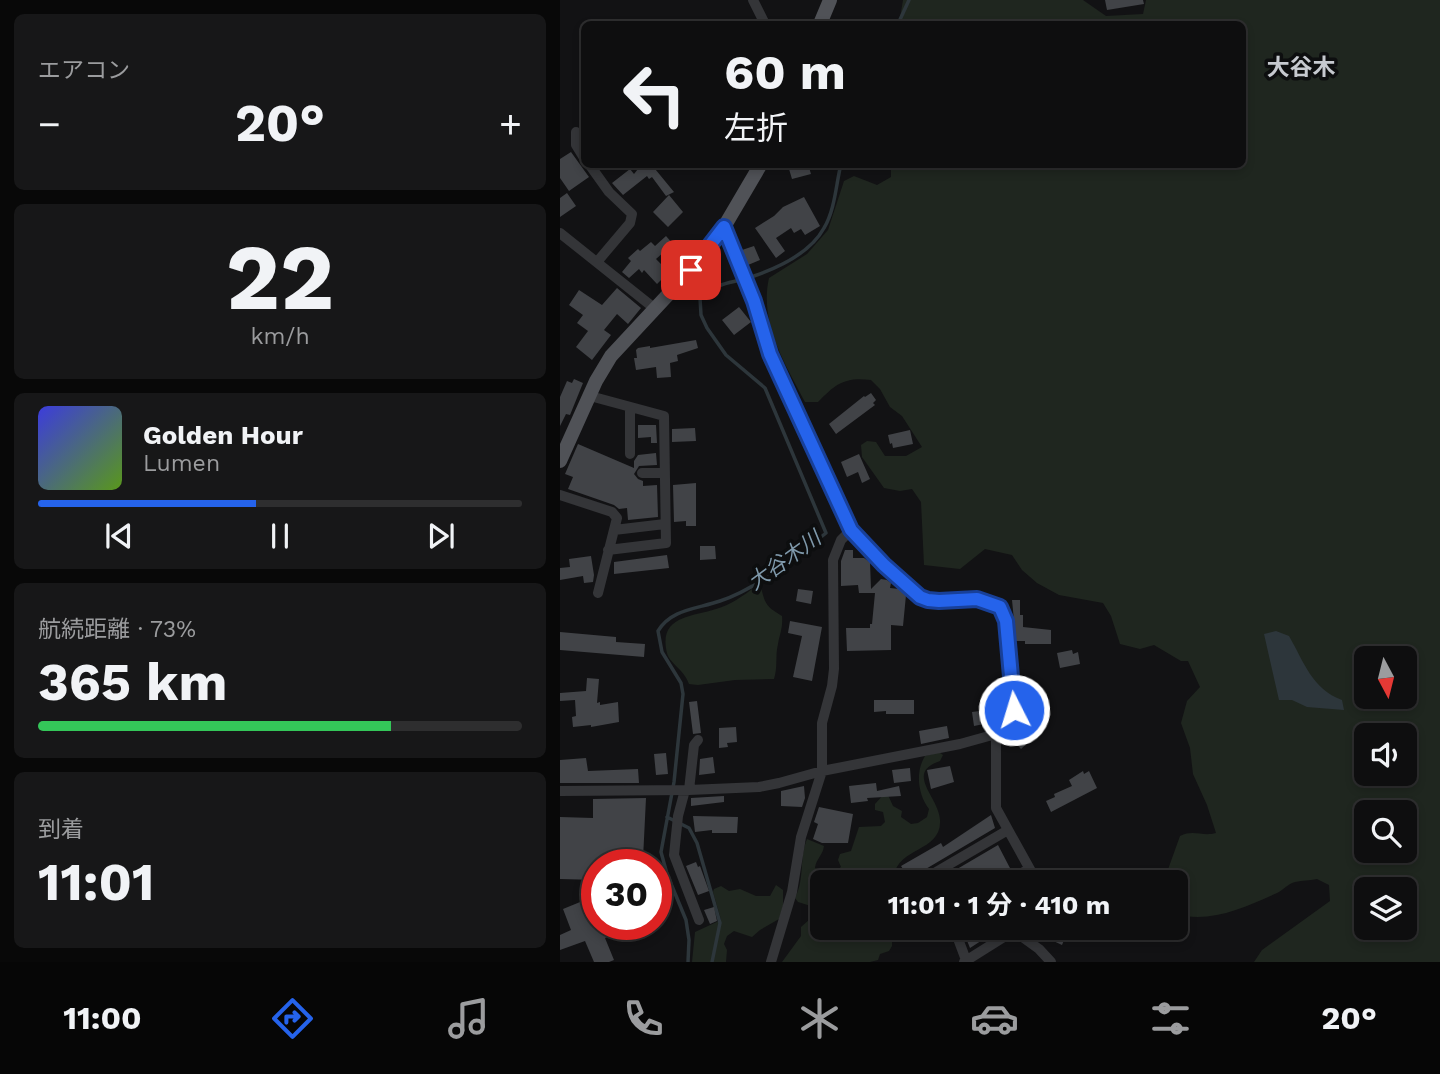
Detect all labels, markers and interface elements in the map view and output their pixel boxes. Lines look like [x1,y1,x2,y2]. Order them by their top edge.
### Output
text: 60 m [724,43,846,101]
icon: left [609,49,700,140]
district label: 大谷木 [1267,54,1336,81]
text: エアコン [38,57,130,84]
text: 20° [235,93,325,154]
text: − [38,102,61,146]
text: + [499,102,522,146]
text: 左折 [724,109,788,147]
text: 22 [226,224,334,331]
pin [661,240,721,300]
icon: arrive [672,251,710,289]
text: km/h [250,323,310,350]
text: Golden Hour [143,420,303,450]
text: Lumen [143,450,220,477]
icon: previous [100,517,138,555]
icon: pause [261,517,299,555]
icon: next [422,517,460,555]
water label: 大谷木川 [743,524,827,595]
text: 航続距離 · 73% [38,616,196,643]
north arrow [1354,646,1418,709]
map controls [1354,646,1417,940]
text: 365 km [38,652,227,713]
position arrow [977,673,1051,747]
button: sound [1354,723,1417,786]
button: search [1354,800,1417,863]
text: 到着 [38,816,84,843]
speed limit sign: 30 [581,849,672,940]
text: 11:01 [38,852,154,913]
button: layers [1354,877,1417,940]
text: 11:01 · 1 分 · 410 m [888,890,1110,920]
icon: directions [268,994,317,1043]
icon: music [444,994,493,1043]
icon: phone [619,994,668,1043]
icon: climate [795,994,844,1043]
icon: car [970,994,1019,1043]
icon: filters [1146,994,1195,1043]
text: 11:00 [63,999,142,1037]
text: 20° [1321,999,1377,1037]

